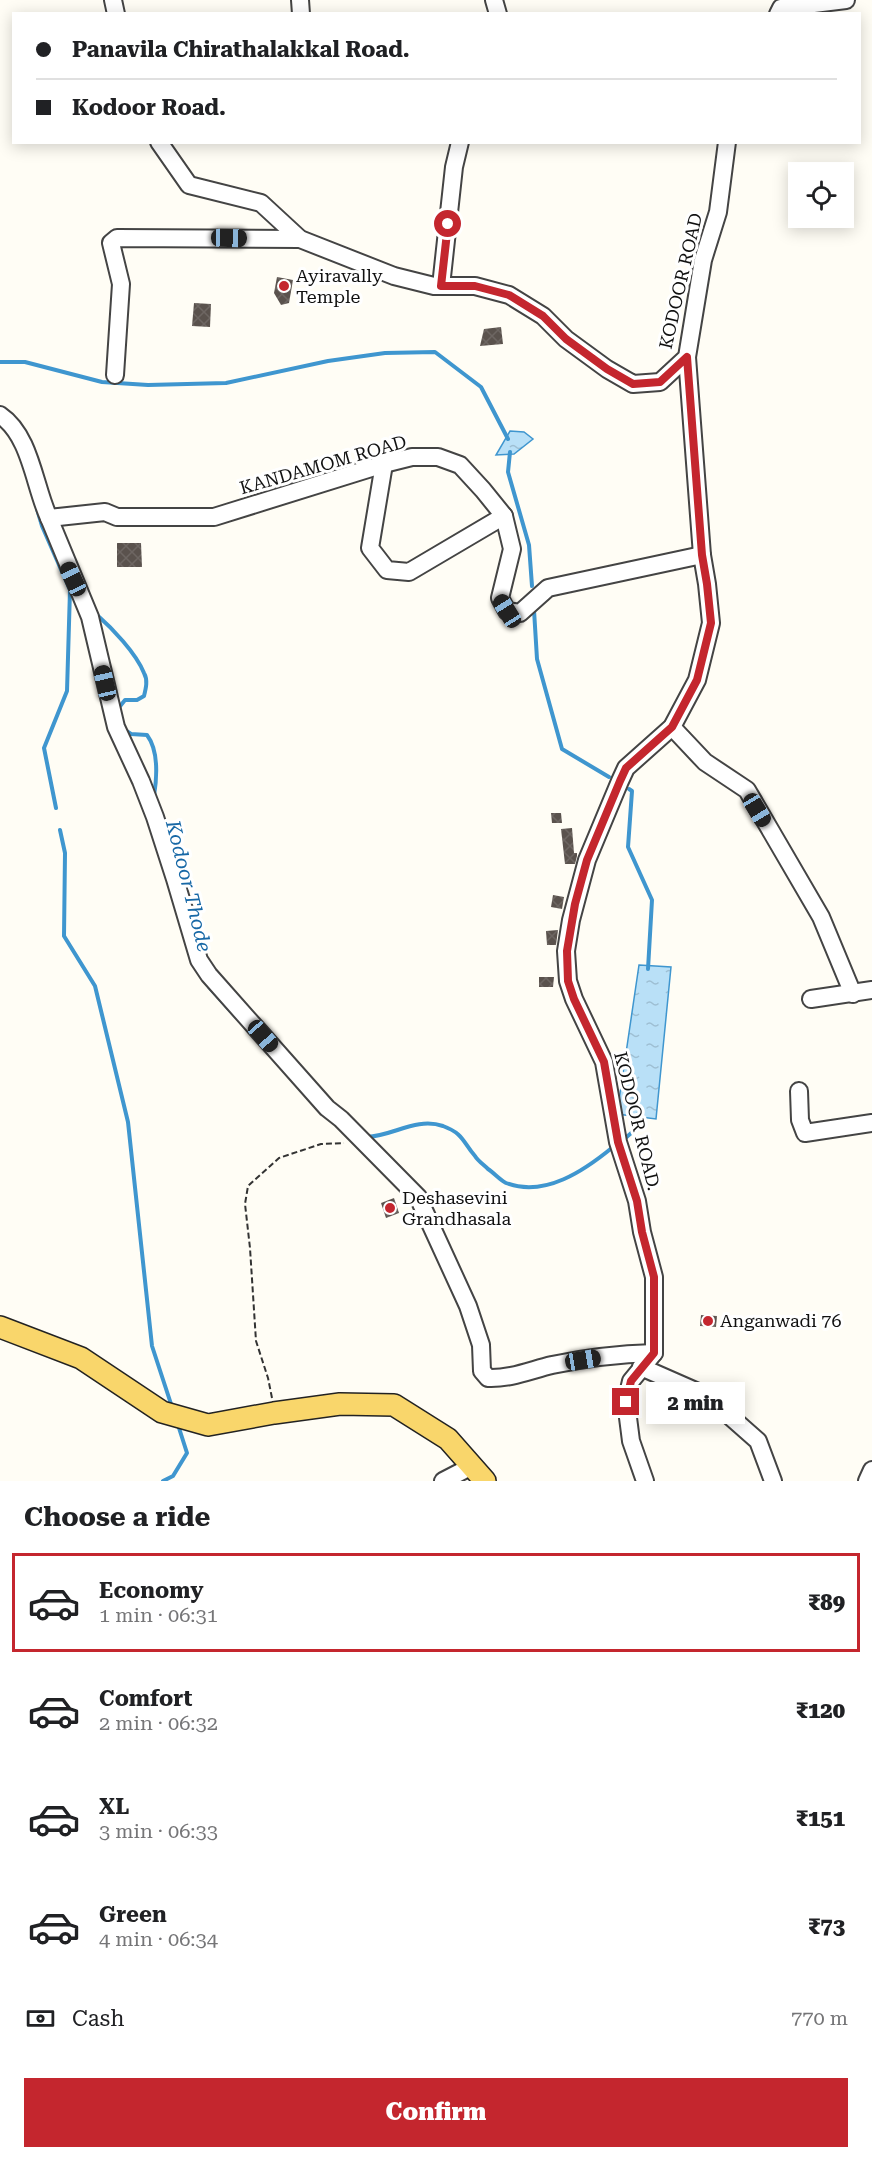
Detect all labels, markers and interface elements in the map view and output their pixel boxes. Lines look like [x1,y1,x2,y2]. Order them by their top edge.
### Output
text: Panavila Chirathalakkal Road. [72,37,410,62]
text: Kodoor Road. [72,95,226,120]
map controls [788,162,854,228]
button: locate [788,162,854,228]
route start [434,210,461,237]
street label: KODOOR ROAD [655,211,706,351]
car [211,229,247,247]
place label: Ayiravally Temple [296,265,383,307]
marker: Ayiravally Temple [277,279,291,293]
street label: KANDAMOM ROAD [237,431,409,498]
car [57,559,89,599]
car [490,591,524,631]
car [92,663,118,703]
car [740,790,774,830]
water label: Kodoor Thode [161,817,217,954]
car [244,1017,282,1055]
street label: KODOOR ROAD. [610,1049,665,1192]
place label: Deshasevini Grandhasala [402,1187,511,1229]
marker: Deshasevini Grandhasala [383,1201,397,1215]
place label: Anganwadi 76 [720,1310,842,1331]
marker: Anganwadi 76 [701,1314,715,1328]
car [564,1348,602,1372]
callout: 2 min [647,1381,746,1423]
route end [612,1388,639,1415]
text: 2 min [667,1391,724,1415]
text: Choose a ride [24,1501,210,1533]
icon: car [27,1576,81,1630]
text: Economy [99,1578,203,1603]
text: ₹89 [808,1590,845,1615]
text: 1 min · 06:31 [99,1603,218,1627]
icon: car [27,1684,81,1738]
text: Comfort [99,1686,192,1711]
text: ₹120 [796,1698,845,1723]
text: 2 min · 06:32 [99,1711,218,1735]
icon: car [27,1792,81,1846]
text: XL [99,1794,129,1819]
text: ₹151 [796,1806,845,1831]
text: 3 min · 06:33 [99,1819,218,1843]
icon: car [27,1900,81,1954]
text: Green [99,1902,167,1927]
text: ₹73 [808,1914,845,1939]
text: 4 min · 06:34 [99,1927,218,1951]
icon: cash [24,2002,57,2035]
text: Cash [72,2006,124,2031]
text: 770 m [791,2006,848,2030]
button: Confirm [24,2078,848,2147]

